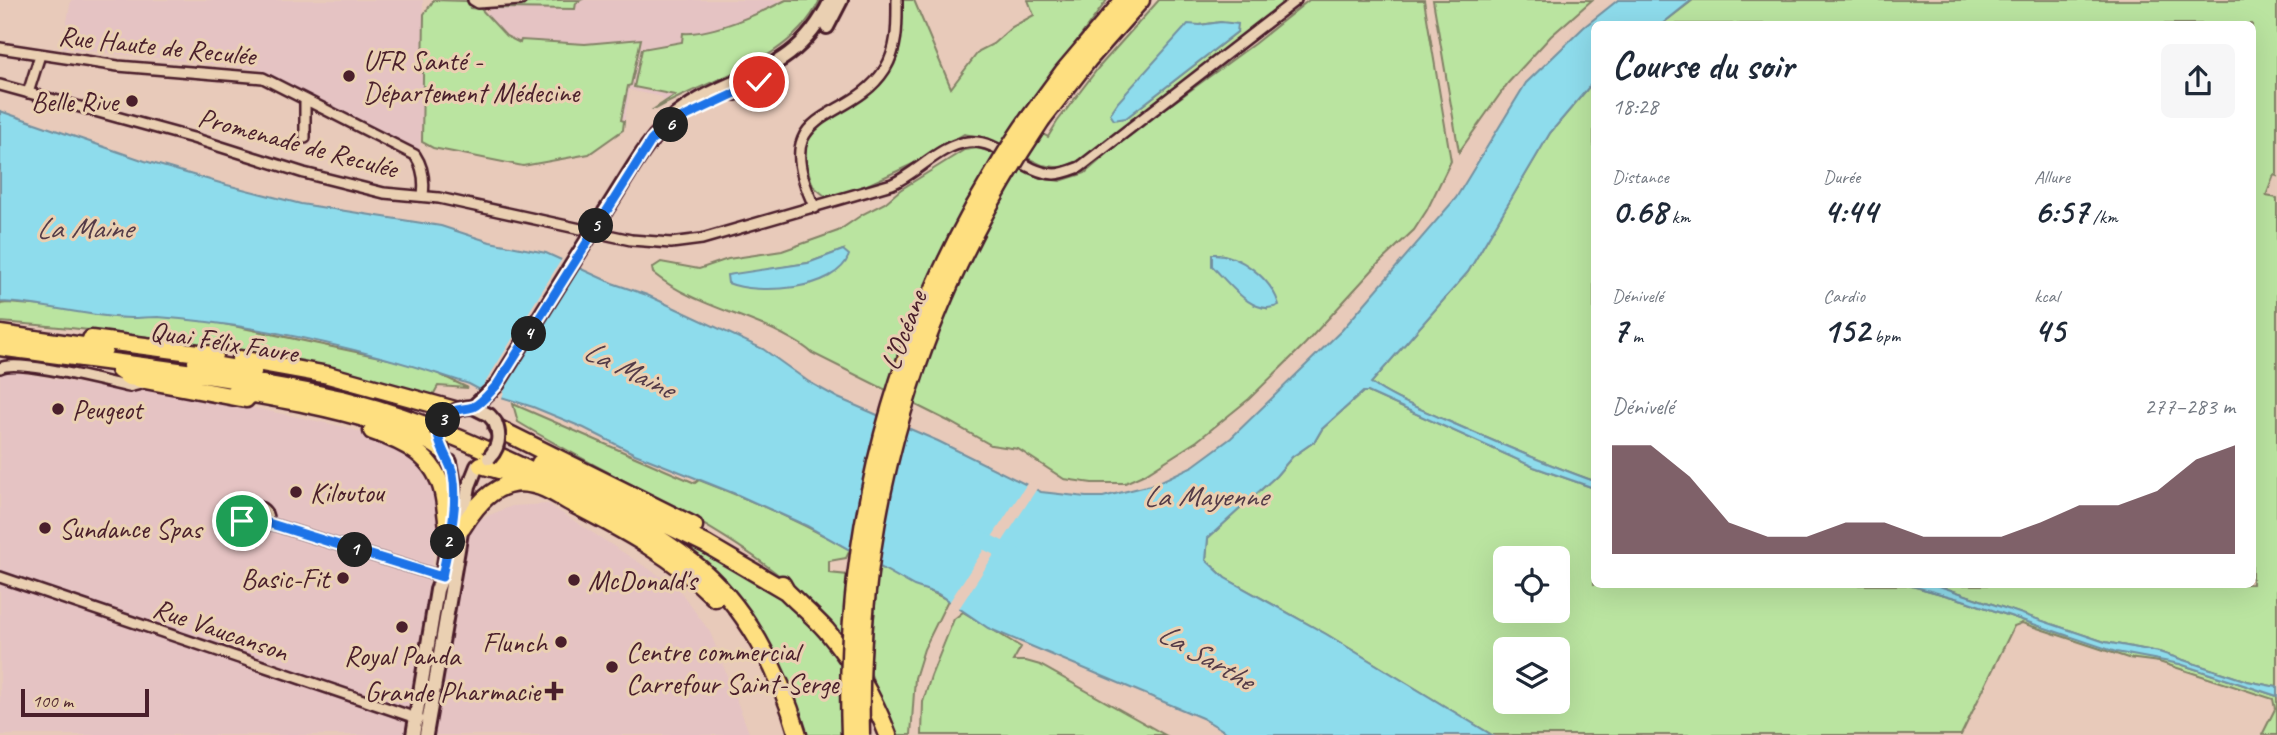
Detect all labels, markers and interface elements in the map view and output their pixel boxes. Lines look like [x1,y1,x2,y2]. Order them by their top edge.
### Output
street label: Rue Haute de Reculée [57,18,259,73]
text: Course du soir [1612,42,1794,89]
place label: UFR Santé - Département Médecine [363,43,581,110]
button: share [2161,44,2235,118]
pin [729,52,789,112]
icon: check [740,63,778,101]
marker: UFR Santé - Département Médecine [341,68,357,84]
place label: Belle Rive [31,84,120,119]
text: 18:28 [1612,92,1658,121]
marker: Belle Rive [124,93,140,109]
street label: Promenade de Reculée [194,99,403,186]
pin: 6 [654,108,688,142]
text: 6 [666,112,675,136]
text: Distance [1612,165,1669,189]
text: Durée [1823,165,1860,189]
text: Allure [2034,165,2070,189]
text: 0.68 [1612,189,1667,234]
text: 4:44 [1823,189,1877,234]
text: 6:57 [2034,189,2088,234]
text: km [1667,205,1690,229]
text: /km [2088,205,2118,229]
pin: 5 [578,208,614,244]
water label: La Maine [36,209,136,247]
text: 5 [591,213,600,237]
street label: L’Océane [872,284,935,375]
text: Dénivelé [1612,284,1663,308]
text: Cardio [1823,284,1865,308]
text: kcal [2034,284,2059,308]
text: 7 [1612,308,1628,353]
text: 152 [1823,308,1870,353]
text: 45 [2034,308,2065,353]
street label: Quai Félix Faure [148,313,302,371]
pin: 4 [512,316,546,352]
text: 4 [524,321,533,345]
text: m [1628,324,1643,348]
text: bpm [1870,324,1900,348]
water label: La Maine [578,331,684,409]
place label: Peugeot [72,392,145,427]
text: Dénivelé [1612,392,1674,421]
text: 277–283 m [2144,392,2235,421]
marker: Peugeot [50,401,66,417]
pin: 3 [426,402,460,438]
text: 3 [438,407,447,431]
place label: Kiloutou [310,475,386,510]
water label: La Mayenne [1143,477,1271,515]
marker: Kiloutou [288,484,304,500]
pin [212,491,272,551]
icon: arrive [223,502,261,540]
place label: Sundance Spas [59,511,204,546]
marker: Sundance Spas [37,520,53,536]
pin: 2 [430,524,466,560]
text: 2 [443,529,452,553]
pin: 1 [338,532,372,568]
text: 1 [350,537,359,561]
map controls [1493,546,1570,714]
button: locate [1493,546,1570,623]
place label: Basic-Fit [241,561,332,596]
place label: McDonald's [588,563,699,598]
marker: Basic-Fit [335,570,351,586]
marker: McDonald's [566,572,582,588]
street label: Rue Vaucanson [149,590,294,669]
water label: La Sarthe [1152,614,1264,701]
marker: Royal Panda [394,619,410,635]
place label: Flunch [483,625,549,660]
marker: Flunch [553,634,569,650]
place label: Centre commercial Carrefour Saint-Serge [626,634,840,701]
button: layers [1493,637,1570,714]
place label: Royal Panda [344,638,462,673]
marker: Centre commercial Carrefour Saint-Serge [604,659,620,675]
place label: Grande Pharmacie [365,674,542,709]
marker: Grande Pharmacie [546,683,562,699]
scale bar [21,686,149,718]
text: 100 m [32,689,73,713]

